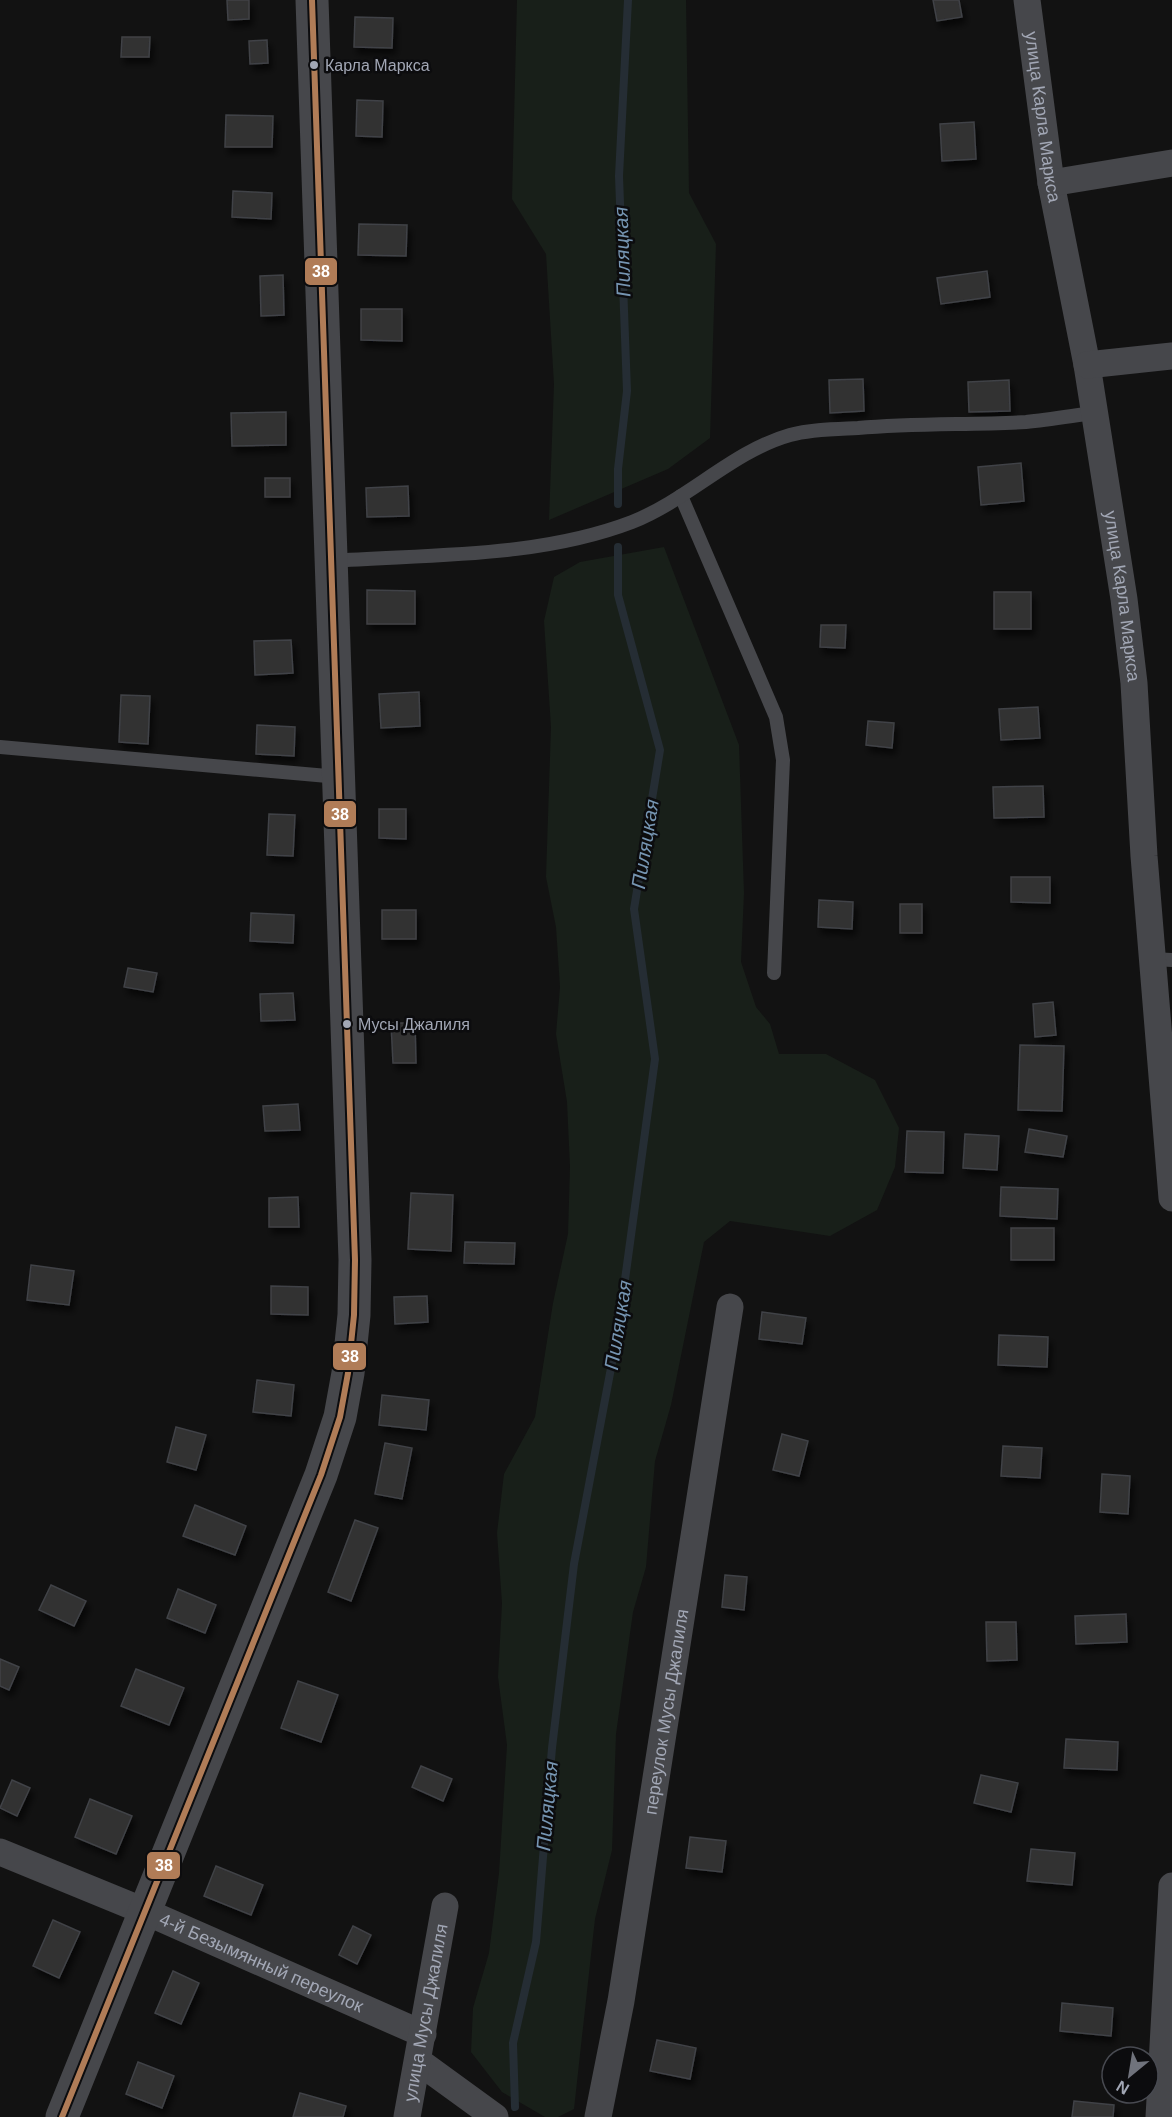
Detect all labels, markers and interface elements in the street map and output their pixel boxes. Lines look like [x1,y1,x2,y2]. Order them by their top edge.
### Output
street label: улица Карла Маркса [1021,30,1065,205]
place label: Карла Маркса [325,57,430,74]
marker: Карла Маркса [308,59,320,71]
water label: Пиляцкая [609,206,635,297]
line badge: 38 [304,257,338,286]
text: 38 [312,263,330,280]
street label: улица Карла Маркса [1100,509,1144,684]
water label: Пиляцкая [627,797,663,890]
line badge: 38 [323,800,357,828]
text: 38 [331,806,349,823]
place label: Мусы Джалиля [358,1016,470,1033]
marker: Мусы Джалиля [341,1018,353,1030]
water label: Пиляцкая [600,1278,636,1371]
line badge: 38 [332,1342,367,1371]
text: 38 [341,1348,359,1365]
street label: переулок Мусы Джалиля [640,1608,692,1816]
water label: Пиляцкая [532,1760,562,1852]
line badge: 38 [146,1851,181,1880]
text: 38 [155,1857,173,1874]
street label: 4-й Безымянный переулок [157,1909,367,2016]
street label: улица Мусы Джалиля [400,1922,452,2103]
north arrow [1100,2045,1160,2105]
text: N [1113,2077,1132,2098]

